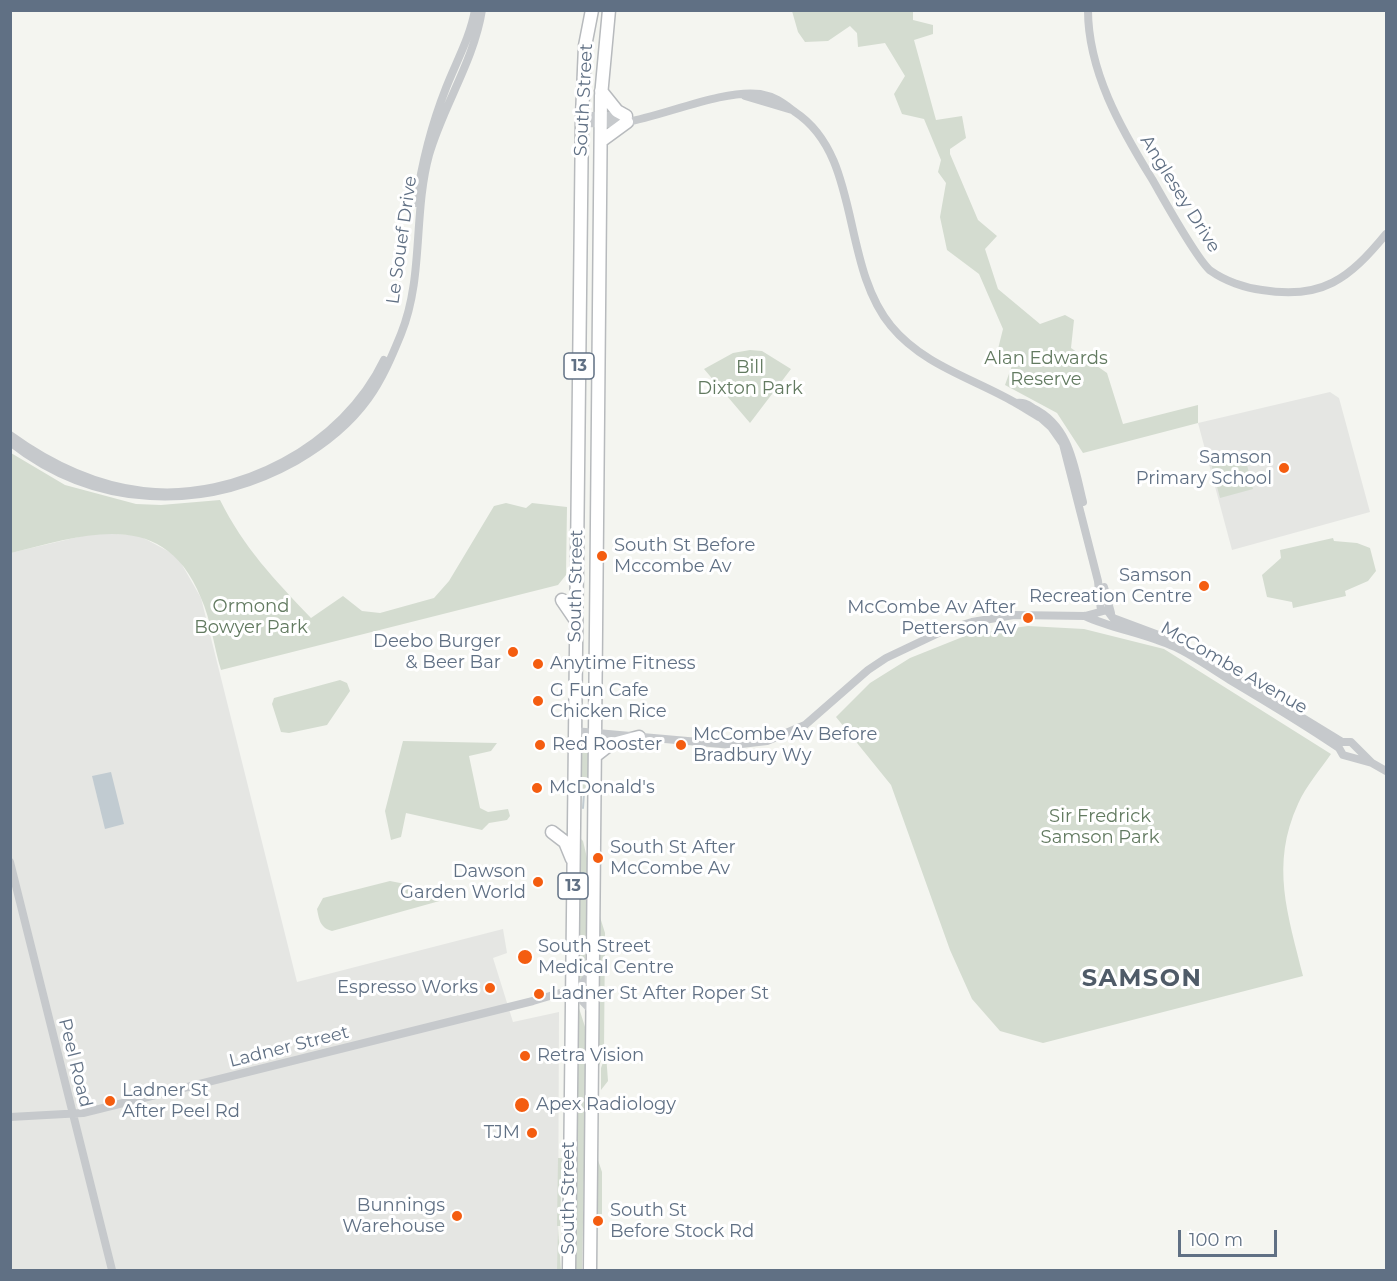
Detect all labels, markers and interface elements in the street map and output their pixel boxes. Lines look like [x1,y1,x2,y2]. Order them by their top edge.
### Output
street label: South Street [570,43,598,157]
street label: Anglesey Drive [1135,131,1225,257]
street label: Le Souef Drive [382,174,422,306]
park label: Alan Edwards Reserve [984,348,1108,391]
road number: 13 [564,353,594,379]
park label: Bill Dixton Park [697,357,803,400]
place label: Samson Primary School [1136,447,1272,490]
marker: Samson Primary School [1277,461,1291,475]
street label: South Street [564,529,588,643]
place label: South St Before Mccombe Av [614,535,755,578]
marker: South St Before Mccombe Av [595,549,609,563]
place label: Samson Recreation Centre [1029,565,1192,608]
marker: Samson Recreation Centre [1197,579,1211,593]
park label: Ormond Bowyer Park [194,596,308,638]
place label: McCombe Av After Petterson Av [847,597,1016,640]
marker: McCombe Av After Petterson Av [1021,611,1035,625]
street label: McCombe Avenue [1157,617,1311,719]
place label: Deebo Burger & Beer Bar [373,631,501,674]
marker: Deebo Burger & Beer Bar [506,645,520,659]
place label: Anytime Fitness [550,653,695,675]
marker: Anytime Fitness [531,657,545,671]
place label: G Fun Cafe Chicken Rice [550,680,667,722]
marker: G Fun Cafe Chicken Rice [531,694,545,708]
place label: McCombe Av Before Bradbury Wy [693,724,877,766]
place label: Red Rooster [552,734,662,756]
marker: Red Rooster [533,738,547,752]
marker: McCombe Av Before Bradbury Wy [674,738,688,752]
place label: McDonald's [549,777,655,799]
marker: McDonald's [530,781,544,795]
park label: Sir Fredrick Samson Park [1041,806,1159,848]
place label: South St After McCombe Av [610,837,736,880]
marker: South St After McCombe Av [591,851,605,865]
place label: Dawson Garden World [400,861,526,904]
road number: 13 [558,873,588,899]
marker: Dawson Garden World [531,875,545,889]
place label: South Street Medical Centre [538,936,674,978]
marker: South Street Medical Centre [516,948,534,966]
district label: SAMSON [1082,965,1202,993]
place label: Espresso Works [337,977,478,999]
marker: Espresso Works [483,981,497,995]
place label: Ladner St After Roper St [551,983,769,1005]
marker: Ladner St After Roper St [532,987,546,1001]
street label: Peel Road [54,1016,96,1110]
street label: Ladner Street [227,1022,351,1072]
place label: Retra Vision [537,1045,644,1067]
marker: Retra Vision [518,1049,532,1063]
place label: Ladner St After Peel Rd [122,1080,240,1122]
marker: Ladner St After Peel Rd [103,1094,117,1108]
place label: Apex Radiology [536,1094,676,1116]
marker: Apex Radiology [513,1096,531,1114]
place label: TJM [484,1122,520,1144]
marker: TJM [525,1126,539,1140]
street label: South Street [558,1141,580,1255]
place label: Bunnings Warehouse [342,1195,445,1238]
place label: South St Before Stock Rd [610,1200,754,1242]
marker: Bunnings Warehouse [450,1209,464,1223]
marker: South St Before Stock Rd [591,1214,605,1228]
scale bar [1181,1218,1280,1256]
text: 100 m [1189,1229,1243,1251]

